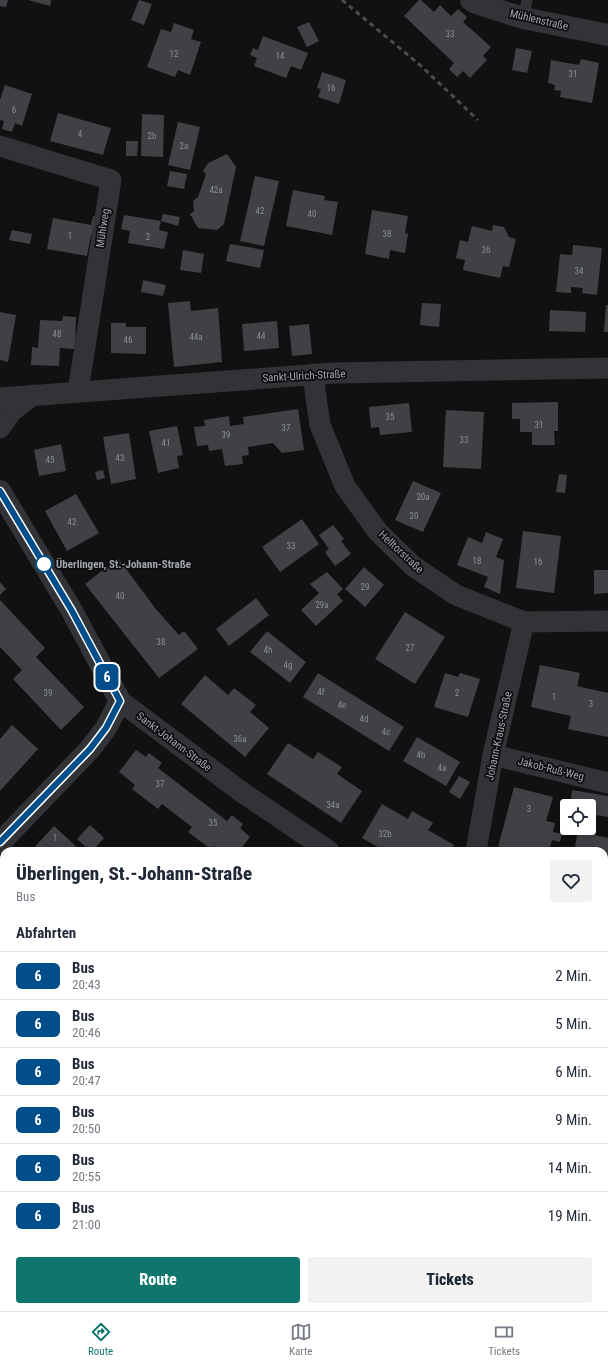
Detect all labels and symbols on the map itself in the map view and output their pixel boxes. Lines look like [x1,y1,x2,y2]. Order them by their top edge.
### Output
street label: Mühlenstraße [509,7,569,33]
house number: 33 [446,29,454,39]
house number: 12 [170,49,179,59]
house number: 14 [276,51,285,61]
house number: 31 [569,69,577,79]
house number: 16 [327,83,335,93]
house number: 6 [12,105,16,115]
house number: 4 [78,129,83,139]
house number: 2b [148,131,157,141]
house number: 2a [180,141,188,151]
house number: 42a [209,185,223,195]
house number: 42 [256,206,265,216]
street label: Mühlweg [94,208,112,248]
house number: 40 [308,209,316,219]
house number: 38 [383,229,391,239]
house number: 1 [68,231,72,241]
house number: 2 [146,232,151,242]
house number: 36 [482,245,490,255]
house number: 34 [575,266,584,276]
house number: 48 [53,329,61,339]
house number: 44 [257,331,266,341]
house number: 44a [189,332,203,342]
house number: 46 [124,335,132,345]
street label: Sankt-Ulrich-Straße [262,367,346,385]
house number: 35 [386,412,395,422]
house number: 31 [535,420,543,430]
house number: 37 [282,423,291,433]
house number: 39 [222,430,230,440]
house number: 33 [460,435,468,445]
house number: 41 [162,438,170,448]
house number: 43 [116,453,124,463]
house number: 45 [46,455,55,465]
house number: 20a [416,492,430,502]
house number: 20 [410,511,418,521]
house number: 42 [68,517,77,527]
street label: Helltorstraße [376,528,426,576]
house number: 33 [287,541,295,551]
marker: Überlingen, St.-Johann-Straße [35,555,53,573]
house number: 18 [473,556,481,566]
place label: Überlingen, St.-Johann-Straße [56,557,191,571]
house number: 16 [534,557,542,567]
house number: 29 [361,582,369,592]
house number: 40 [116,591,124,601]
house number: 29a [315,600,329,610]
house number: 38 [157,637,165,647]
house number: 27 [406,643,415,653]
house number: 4h [264,645,272,655]
house number: 4g [284,660,292,670]
line badge: 6 [94,664,120,690]
house number: 4f [317,687,325,697]
house number: 39 [44,688,52,698]
house number: 2 [455,688,460,698]
street label: Johann-Kraus-Straße [483,690,515,782]
house number: 1 [552,692,556,702]
house number: 3 [589,699,593,709]
house number: 4e [338,700,346,710]
street label: Sankt-Johann-Straße [134,710,214,774]
house number: 4d [360,714,368,724]
house number: 4c [382,727,390,737]
house number: 36a [233,734,247,744]
house number: 4b [417,750,426,760]
street label: Jakob-Ruß-Weg [517,755,585,783]
house number: 4a [438,763,446,773]
house number: 37 [156,779,165,789]
house number: 34a [326,800,340,810]
house number: 3 [527,804,531,814]
house number: 35 [209,818,218,828]
house number: 32b [378,829,392,839]
house number: 1 [53,833,57,843]

